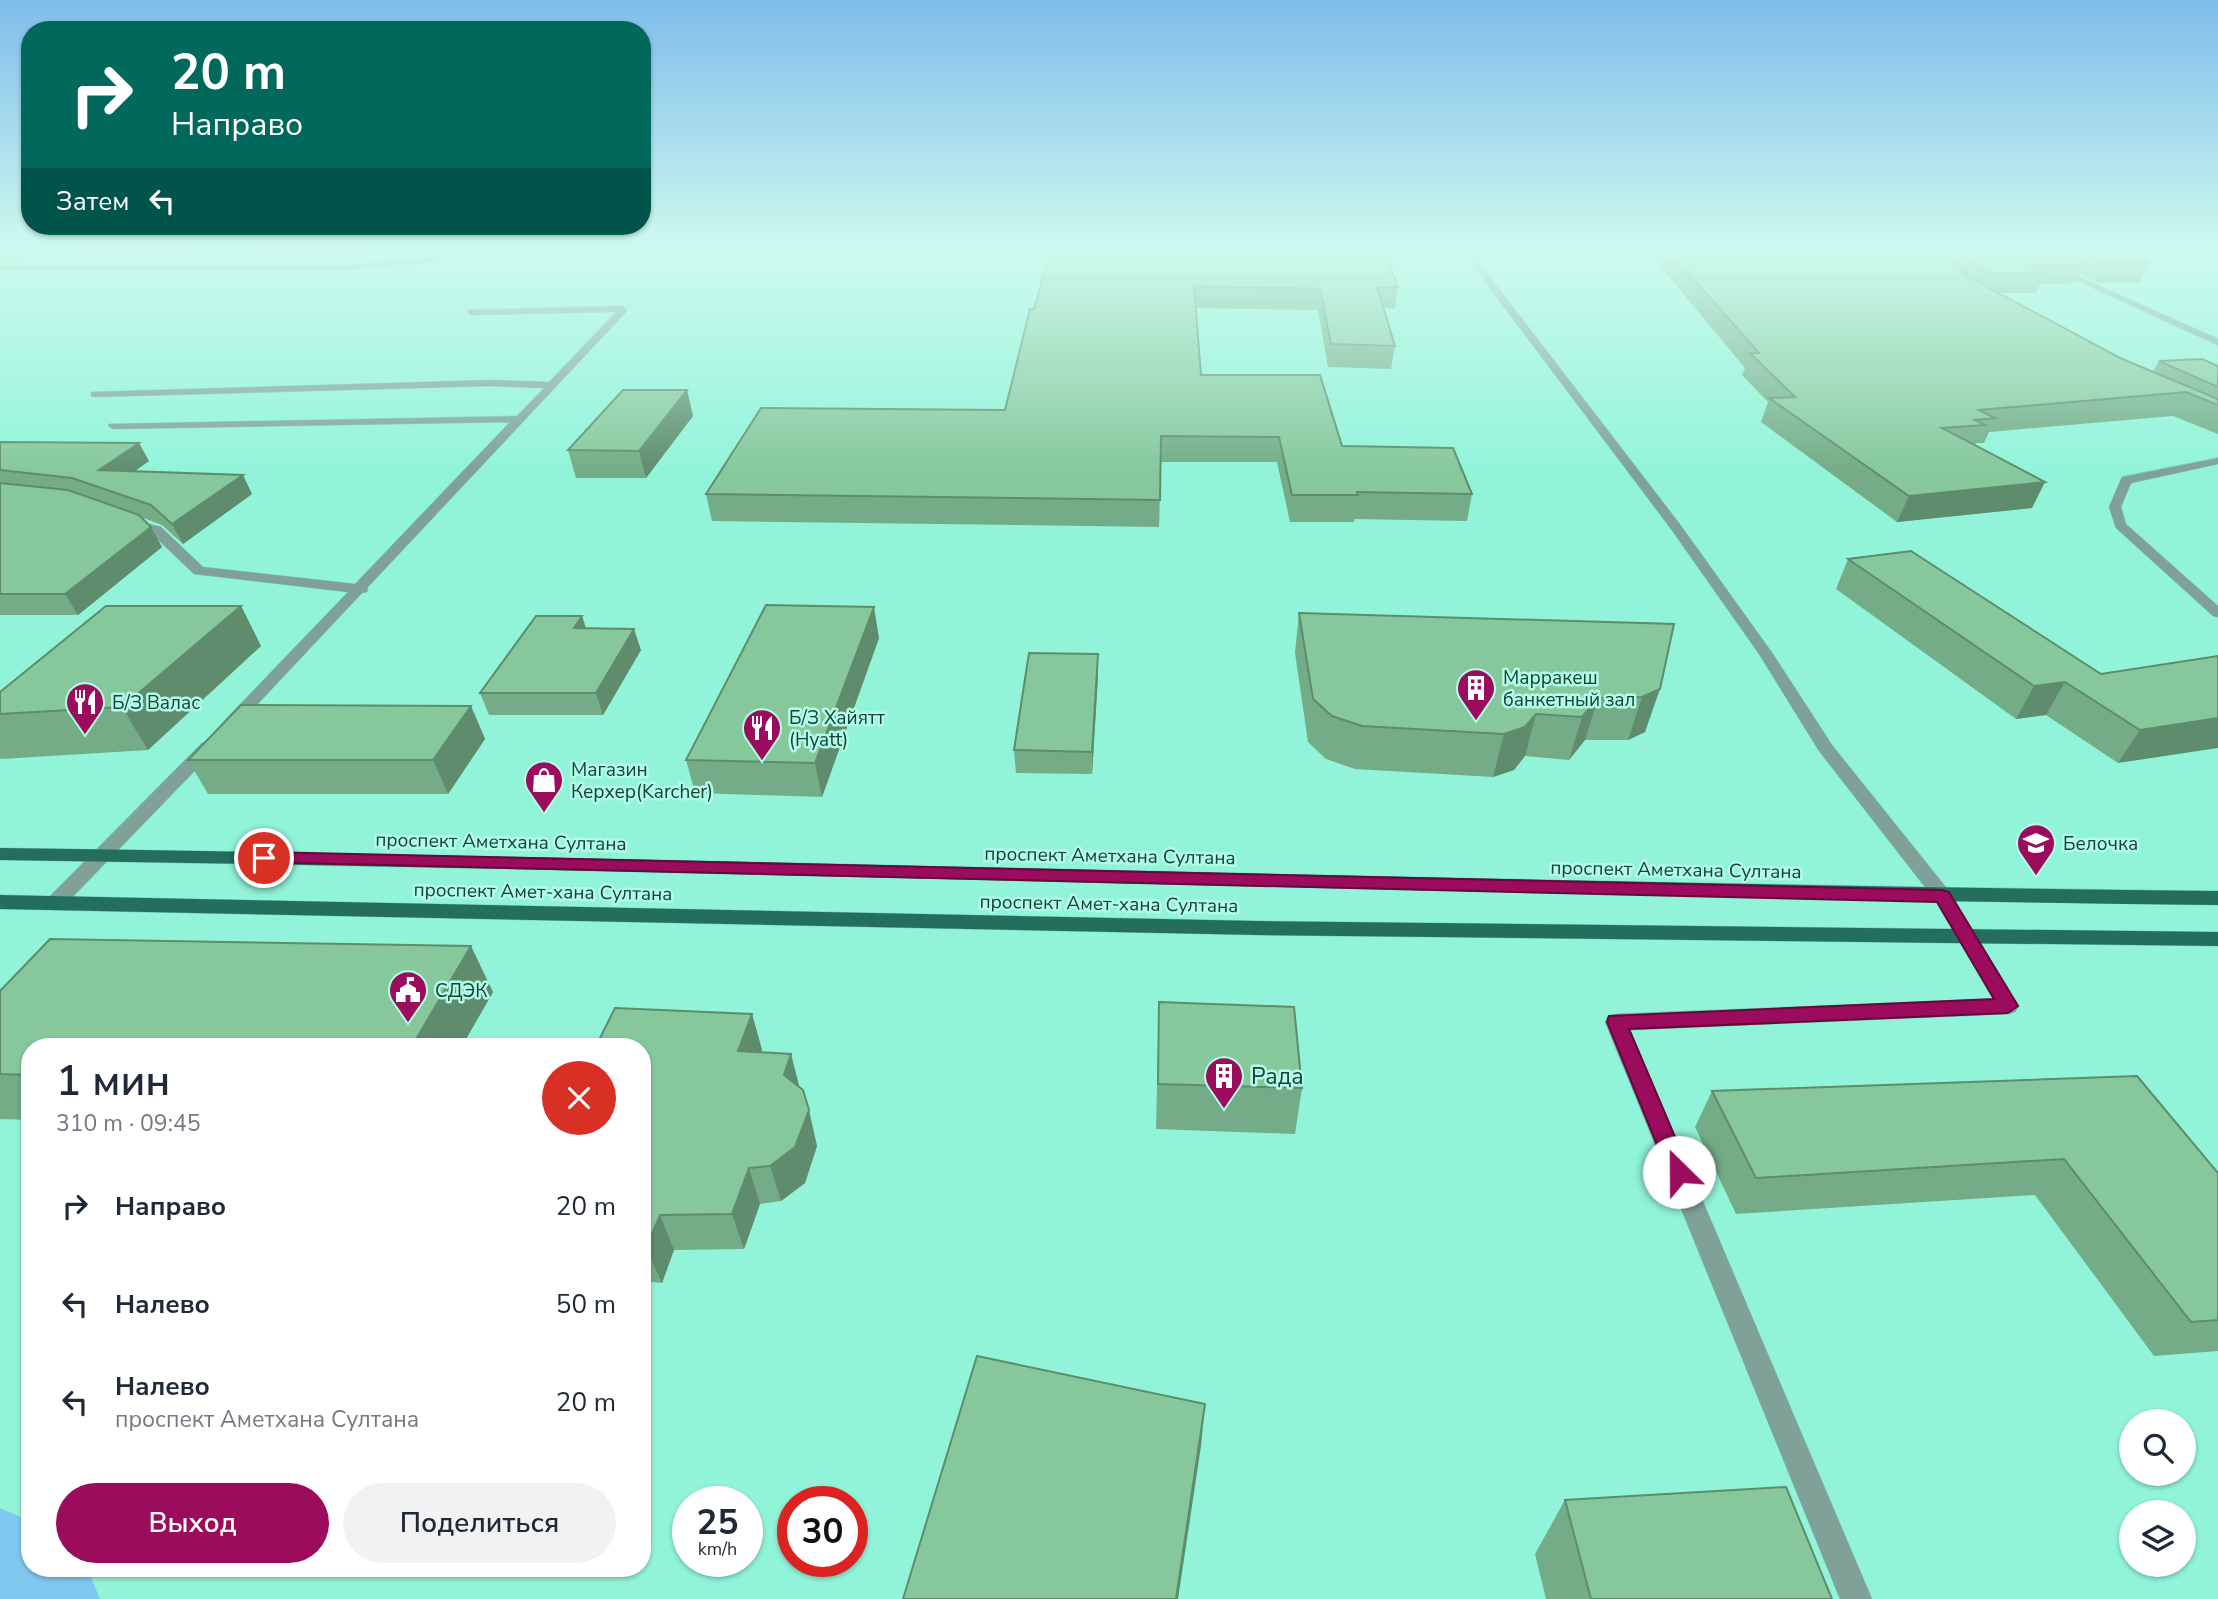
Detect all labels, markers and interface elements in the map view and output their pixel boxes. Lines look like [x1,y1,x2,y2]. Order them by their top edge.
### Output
text: 20 m [171,39,286,106]
icon: right [56,49,147,140]
text: Направо [171,103,303,146]
icon: left [143,182,181,220]
text: Затем [56,184,129,219]
place label: Марракеш банкетный зал [1503,665,1635,713]
building icon: Марракеш банкетный зал [1455,667,1497,722]
restaurant icon: Б/З Валас [64,681,106,736]
place label: Б/З Валас [112,690,200,716]
place label: Б/З Хайятт (Hyatt) [789,705,886,753]
restaurant icon: Б/З Хайятт (Hyatt) [741,707,783,762]
place label: Магазин Керхер(Karcher) [571,757,713,805]
shop icon: Магазин Керхер(Karcher) [523,759,565,814]
school or university icon: Белочка [2015,822,2057,877]
street label: проспект Аметхана Султана [375,827,627,857]
pin [234,828,294,888]
place label: Белочка [2063,831,2138,857]
icon: arrive [245,839,283,877]
street label: проспект Аметхана Султана [984,841,1236,871]
street label: проспект Аметхана Султана [1550,855,1802,885]
street label: проспект Амет-хана Султана [413,877,673,907]
street label: проспект Амет-хана Султана [979,889,1239,919]
public building icon: СДЭК [387,969,429,1024]
place label: СДЭК [435,978,488,1004]
text: 1 мин [56,1053,170,1110]
building icon: Рада [1203,1055,1245,1110]
button: close [542,1061,616,1135]
place label: Рада [1251,1061,1304,1092]
text: 310 m · 09:45 [56,1108,201,1139]
position arrow [1642,1135,1716,1209]
icon: right [56,1187,94,1225]
text: Направо [115,1189,226,1224]
text: 20 m [556,1189,616,1224]
icon: left [56,1285,94,1323]
text: Налево [115,1287,210,1322]
text: 50 m [556,1287,616,1322]
text: Налево [115,1369,210,1404]
icon: left [56,1383,94,1421]
text: 20 m [556,1385,616,1420]
text: проспект Аметхана Султана [115,1404,419,1435]
map controls [2119,1409,2196,1577]
button: search [2119,1409,2196,1486]
button: Выход [56,1483,329,1563]
button: Поделиться [343,1483,616,1563]
speed limit sign: 30 [777,1486,868,1577]
text: 25 [696,1499,739,1546]
button: layers [2119,1500,2196,1577]
text: km/h [698,1537,737,1561]

